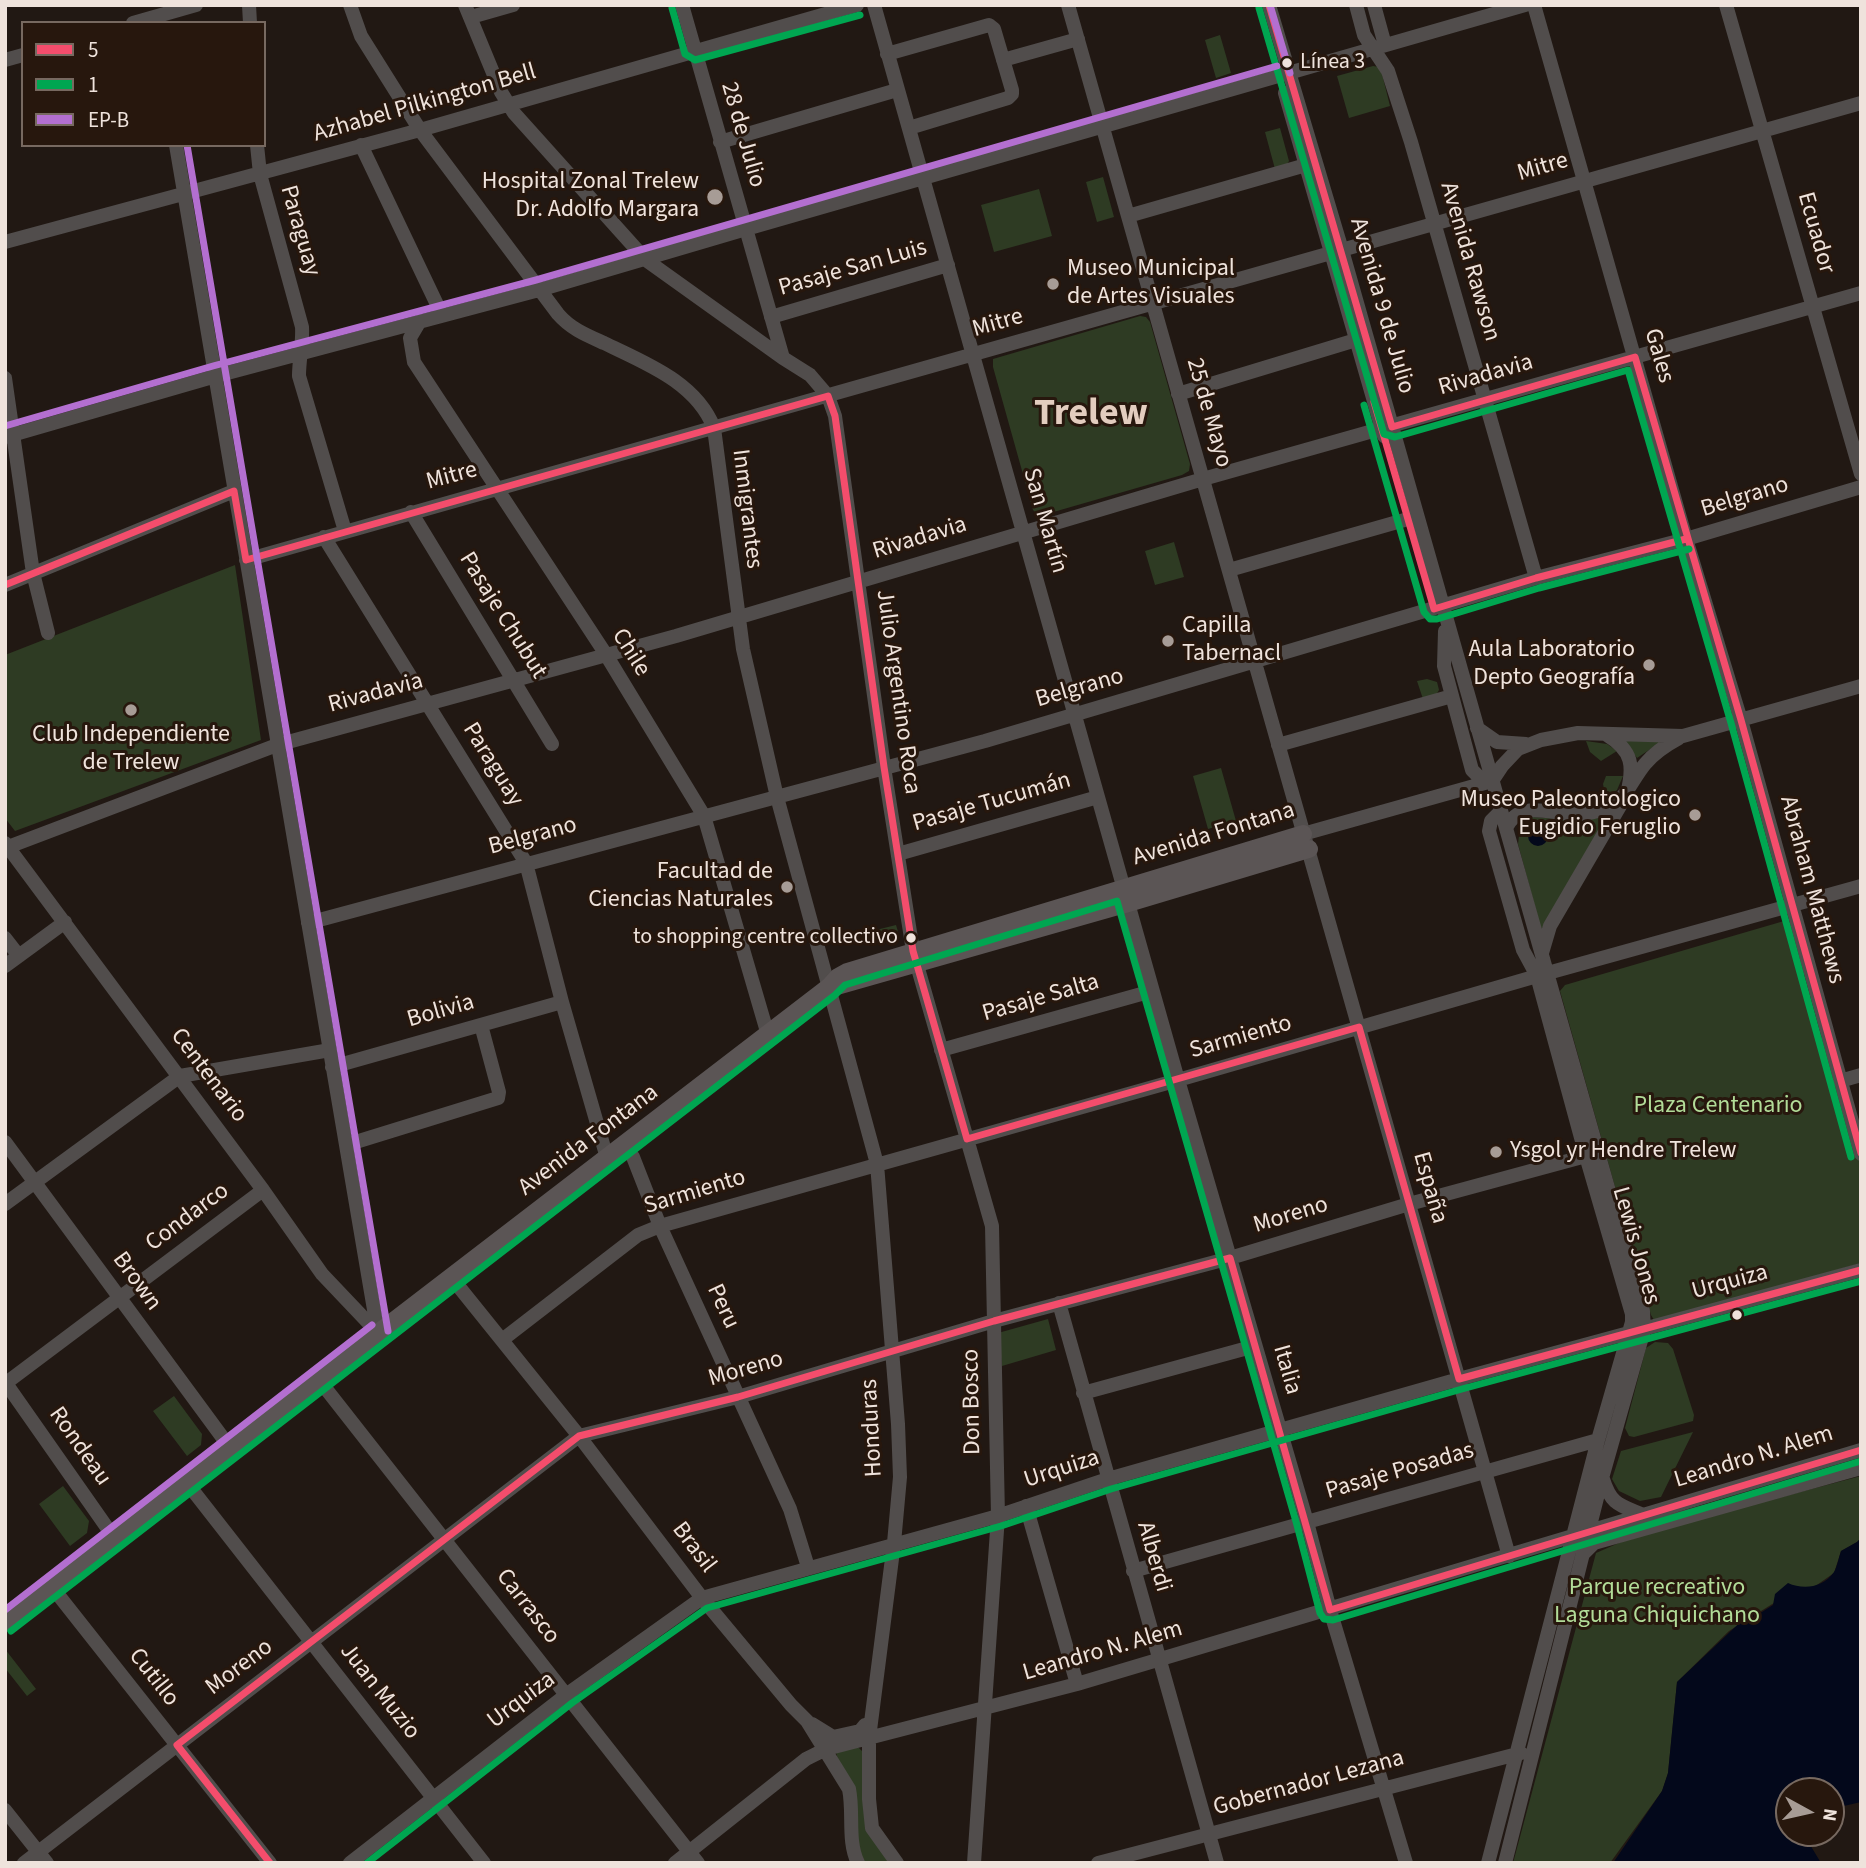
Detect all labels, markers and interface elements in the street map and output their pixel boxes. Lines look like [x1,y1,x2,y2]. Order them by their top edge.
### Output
legend [21,21,266,147]
text: 5 [88,35,98,65]
place label: Línea 3 [1300,50,1365,76]
marker: Línea 3 [1280,56,1294,70]
street label: Azhabel Pilkington Bell [310,58,540,150]
text: 1 [88,70,98,100]
street label: 28 de Julio [713,79,771,191]
text: EP-B [88,105,129,135]
street label: Mitre [1514,147,1572,189]
place label: Hospital Zonal Trelew Dr. Adolfo Margara [482,169,699,225]
street label: Avenida Rawson [1433,179,1505,345]
street label: Paraguay [272,182,326,280]
marker: Hospital Zonal Trelew Dr. Adolfo Margara [705,187,725,207]
street label: Ecuador [1790,189,1840,277]
street label: Avenida 9 de Julio [1342,215,1420,397]
street label: Pasaje San Luis [776,234,930,304]
place label: Museo Municipal de Artes Visuales [1067,256,1235,312]
marker: Museo Municipal de Artes Visuales [1045,276,1061,292]
street label: Mitre [969,303,1027,345]
street label: Gales [1637,326,1679,386]
street label: Rivadavia [1435,349,1537,403]
street label: 25 de Mayo [1179,355,1237,471]
district label: Trelew [1034,393,1148,439]
street label: Inmigrantes [724,448,768,570]
street label: Mitre [423,456,481,498]
street label: San Martín [1015,465,1073,577]
street label: Belgrano [1698,471,1792,525]
street label: Rivadavia [869,511,971,567]
street label: Pasaje Chubut [452,547,552,685]
street label: Julio Argentino Roca [868,588,926,796]
place label: Capilla Tabernacl [1182,613,1281,669]
street label: Chile [604,624,656,682]
marker: Capilla Tabernacl [1160,633,1176,649]
place label: Aula Laboratorio Depto Geografía [1468,637,1635,693]
marker: Aula Laboratorio Depto Geografía [1641,657,1657,673]
street label: Belgrano [1033,663,1127,715]
street label: Rivadavia [325,668,427,720]
marker: Club Independiente de Trelew [123,702,139,718]
street label: Paraguay [455,718,529,812]
place label: Club Independiente de Trelew [32,722,230,778]
street label: Pasaje Tucumán [910,767,1074,839]
place label: Museo Paleontologico Eugidio Feruglio [1461,787,1681,843]
street label: Abraham Matthews [1772,793,1850,987]
street label: Avenida Fontana [1130,797,1298,873]
marker: Museo Paleontologico Eugidio Feruglio [1687,807,1703,823]
street label: Belgrano [486,811,580,863]
place label: Facultad de Ciencias Naturales [588,859,773,915]
marker: Facultad de Ciencias Naturales [779,879,795,895]
place label: to shopping centre collectivo [633,925,898,951]
marker: to shopping centre collectivo [904,931,918,945]
street label: Pasaje Salta [979,969,1103,1029]
street label: Bolivia [404,989,478,1035]
street label: Sarmiento [1187,1010,1295,1066]
street label: Centenario [163,1023,253,1129]
street label: Avenida Fontana [513,1079,665,1203]
park label: Plaza Centenario [1633,1093,1803,1121]
place label: Ysgol yr Hendre Trelew [1510,1138,1736,1166]
marker: Ysgol yr Hendre Trelew [1488,1144,1504,1160]
street label: España [1405,1149,1453,1227]
street label: Sarmiento [641,1164,749,1222]
street label: Condarco [141,1177,235,1259]
street label: Lewis Jones [1604,1184,1666,1308]
street label: Moreno [1250,1191,1332,1241]
street label: Brown [105,1247,167,1317]
street label: Urquiza [1689,1259,1771,1307]
street label: Peru [699,1280,745,1334]
unlabelled marker [1730,1308,1744,1322]
street label: Italia [1265,1342,1307,1398]
street label: Moreno [705,1346,787,1394]
street label: Don Bosco [958,1349,988,1455]
street label: Honduras [856,1378,890,1478]
street label: Rondeau [42,1402,116,1492]
street label: Leandro N. Alem [1671,1420,1837,1496]
street label: Pasaje Posadas [1322,1437,1478,1507]
street label: Urquiza [1021,1444,1103,1496]
street label: Brasil [665,1517,721,1579]
street label: Alberdi [1129,1519,1177,1595]
street label: Carrasco [489,1564,565,1650]
park label: Parque recreativo Laguna Chiquichano [1554,1575,1760,1631]
street label: Leandro N. Alem [1020,1615,1186,1689]
street label: Moreno [201,1633,279,1703]
street label: Juan Muzio [333,1638,425,1746]
street label: Cutillo [121,1643,185,1713]
street label: Urquiza [482,1666,562,1736]
street label: Gobernador Lezana [1210,1745,1408,1823]
north arrow [1775,1777,1845,1847]
text: N [1815,1807,1844,1823]

